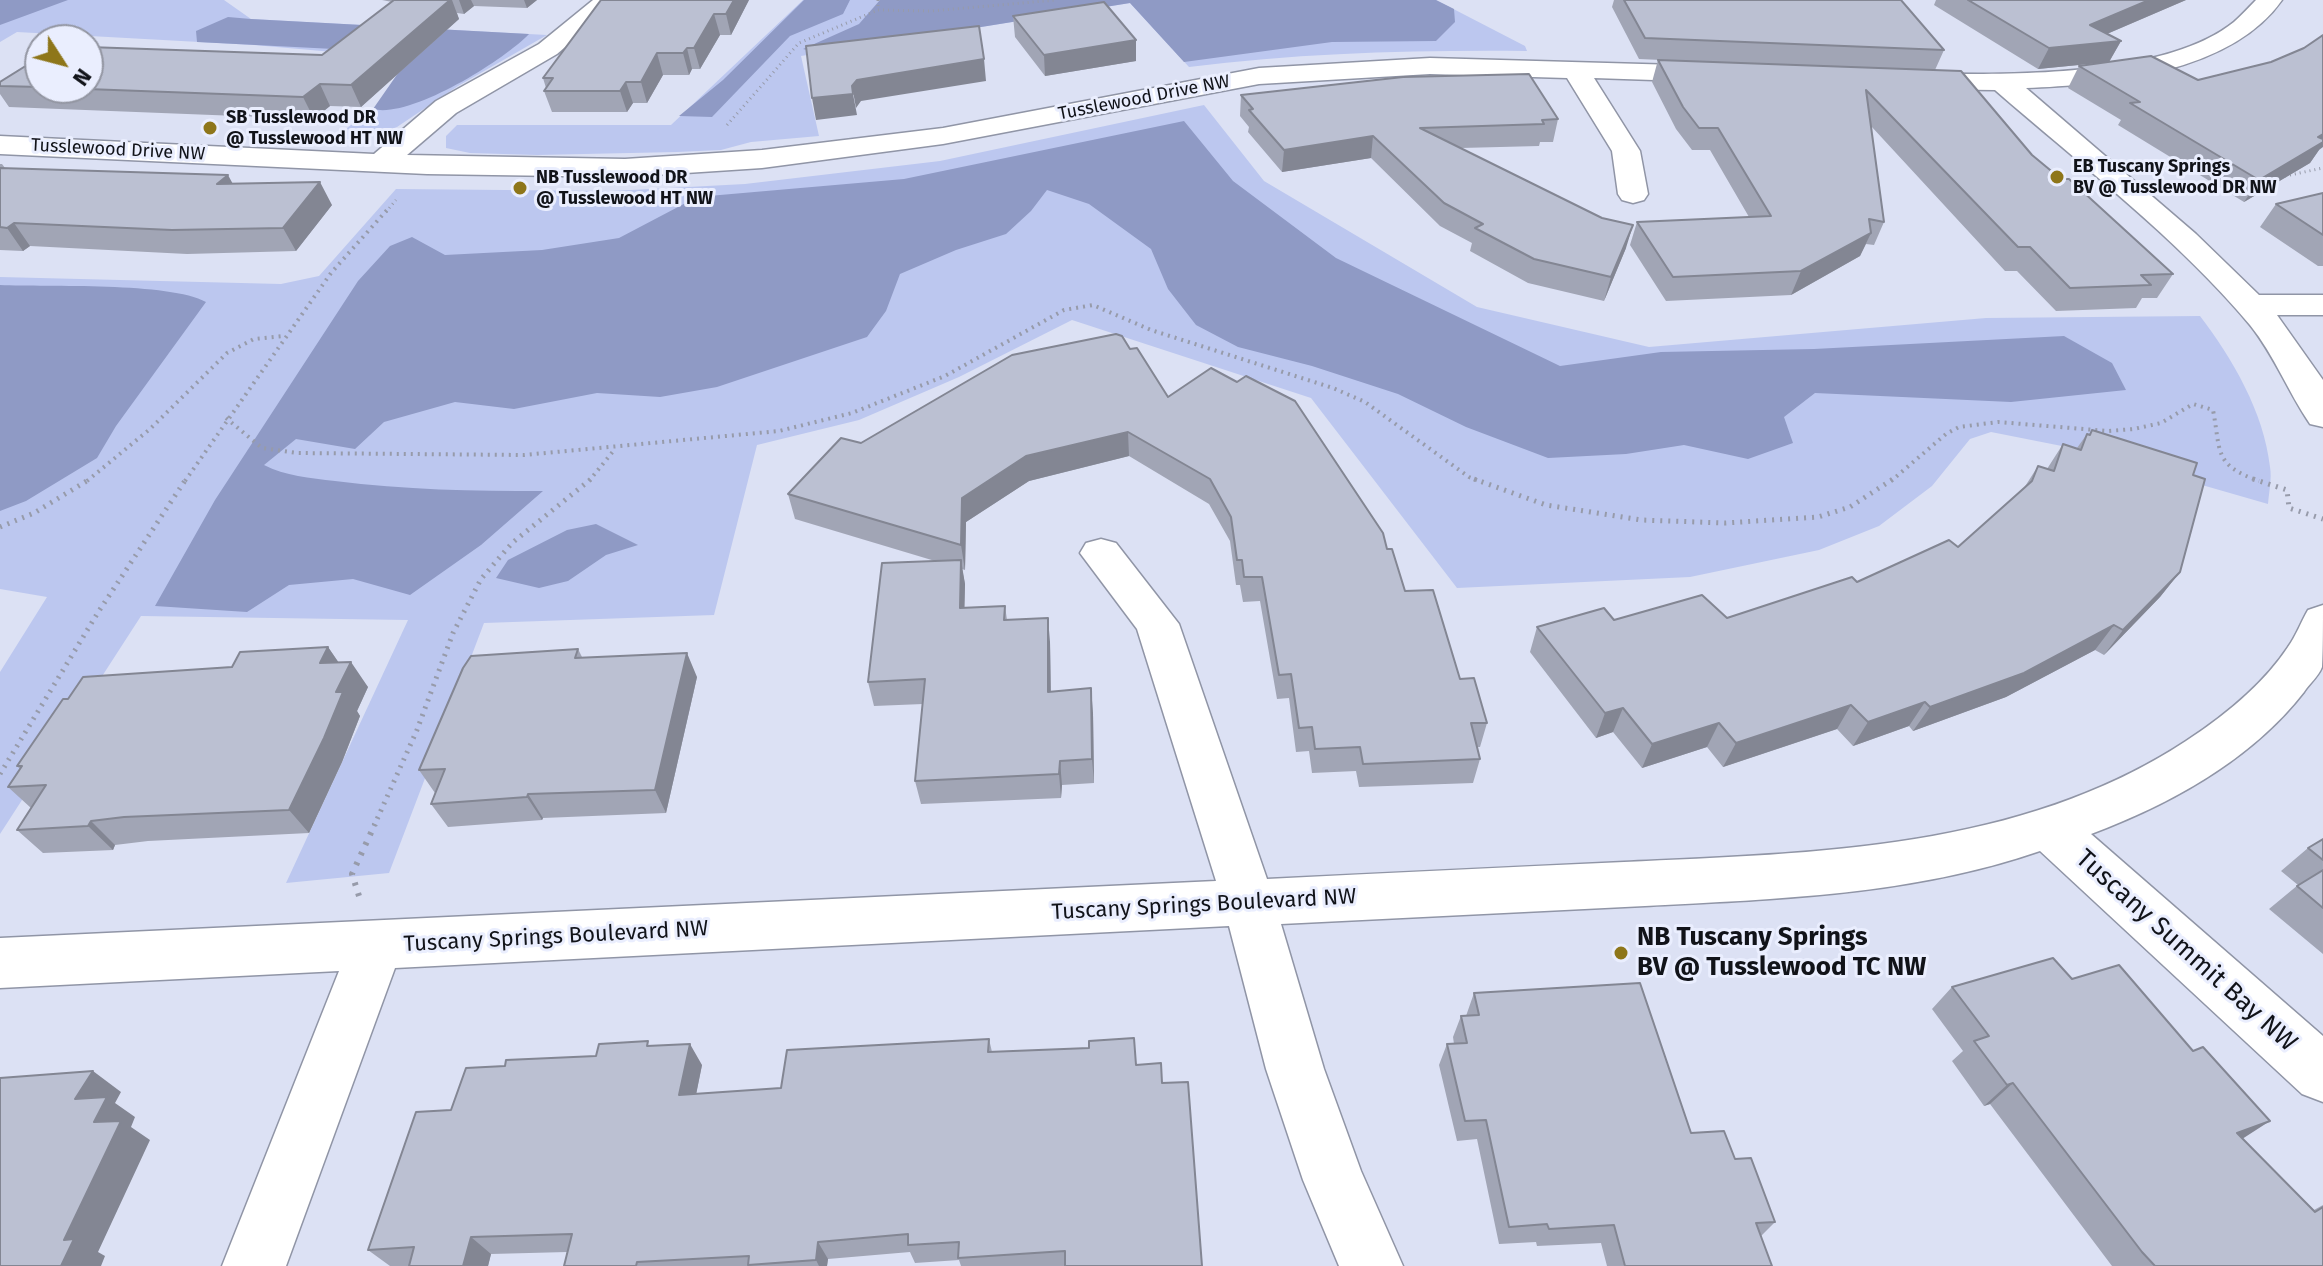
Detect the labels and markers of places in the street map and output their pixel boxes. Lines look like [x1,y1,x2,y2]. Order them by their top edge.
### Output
place label: SB Tusslewood DR @ Tusslewood HT NW [226,107,403,150]
marker: SB Tusslewood DR @ Tusslewood HT NW [201,119,219,137]
place label: EB Tuscany Springs BV @ Tusslewood DR NW [2073,156,2277,198]
place label: NB Tusslewood DR @ Tusslewood HT NW [536,167,713,210]
marker: EB Tuscany Springs BV @ Tusslewood DR NW [2048,168,2066,186]
marker: NB Tusslewood DR @ Tusslewood HT NW [511,179,529,197]
place label: NB Tuscany Springs BV @ Tusslewood TC NW [1637,922,1926,984]
marker: NB Tuscany Springs BV @ Tusslewood TC NW [1612,944,1630,962]

